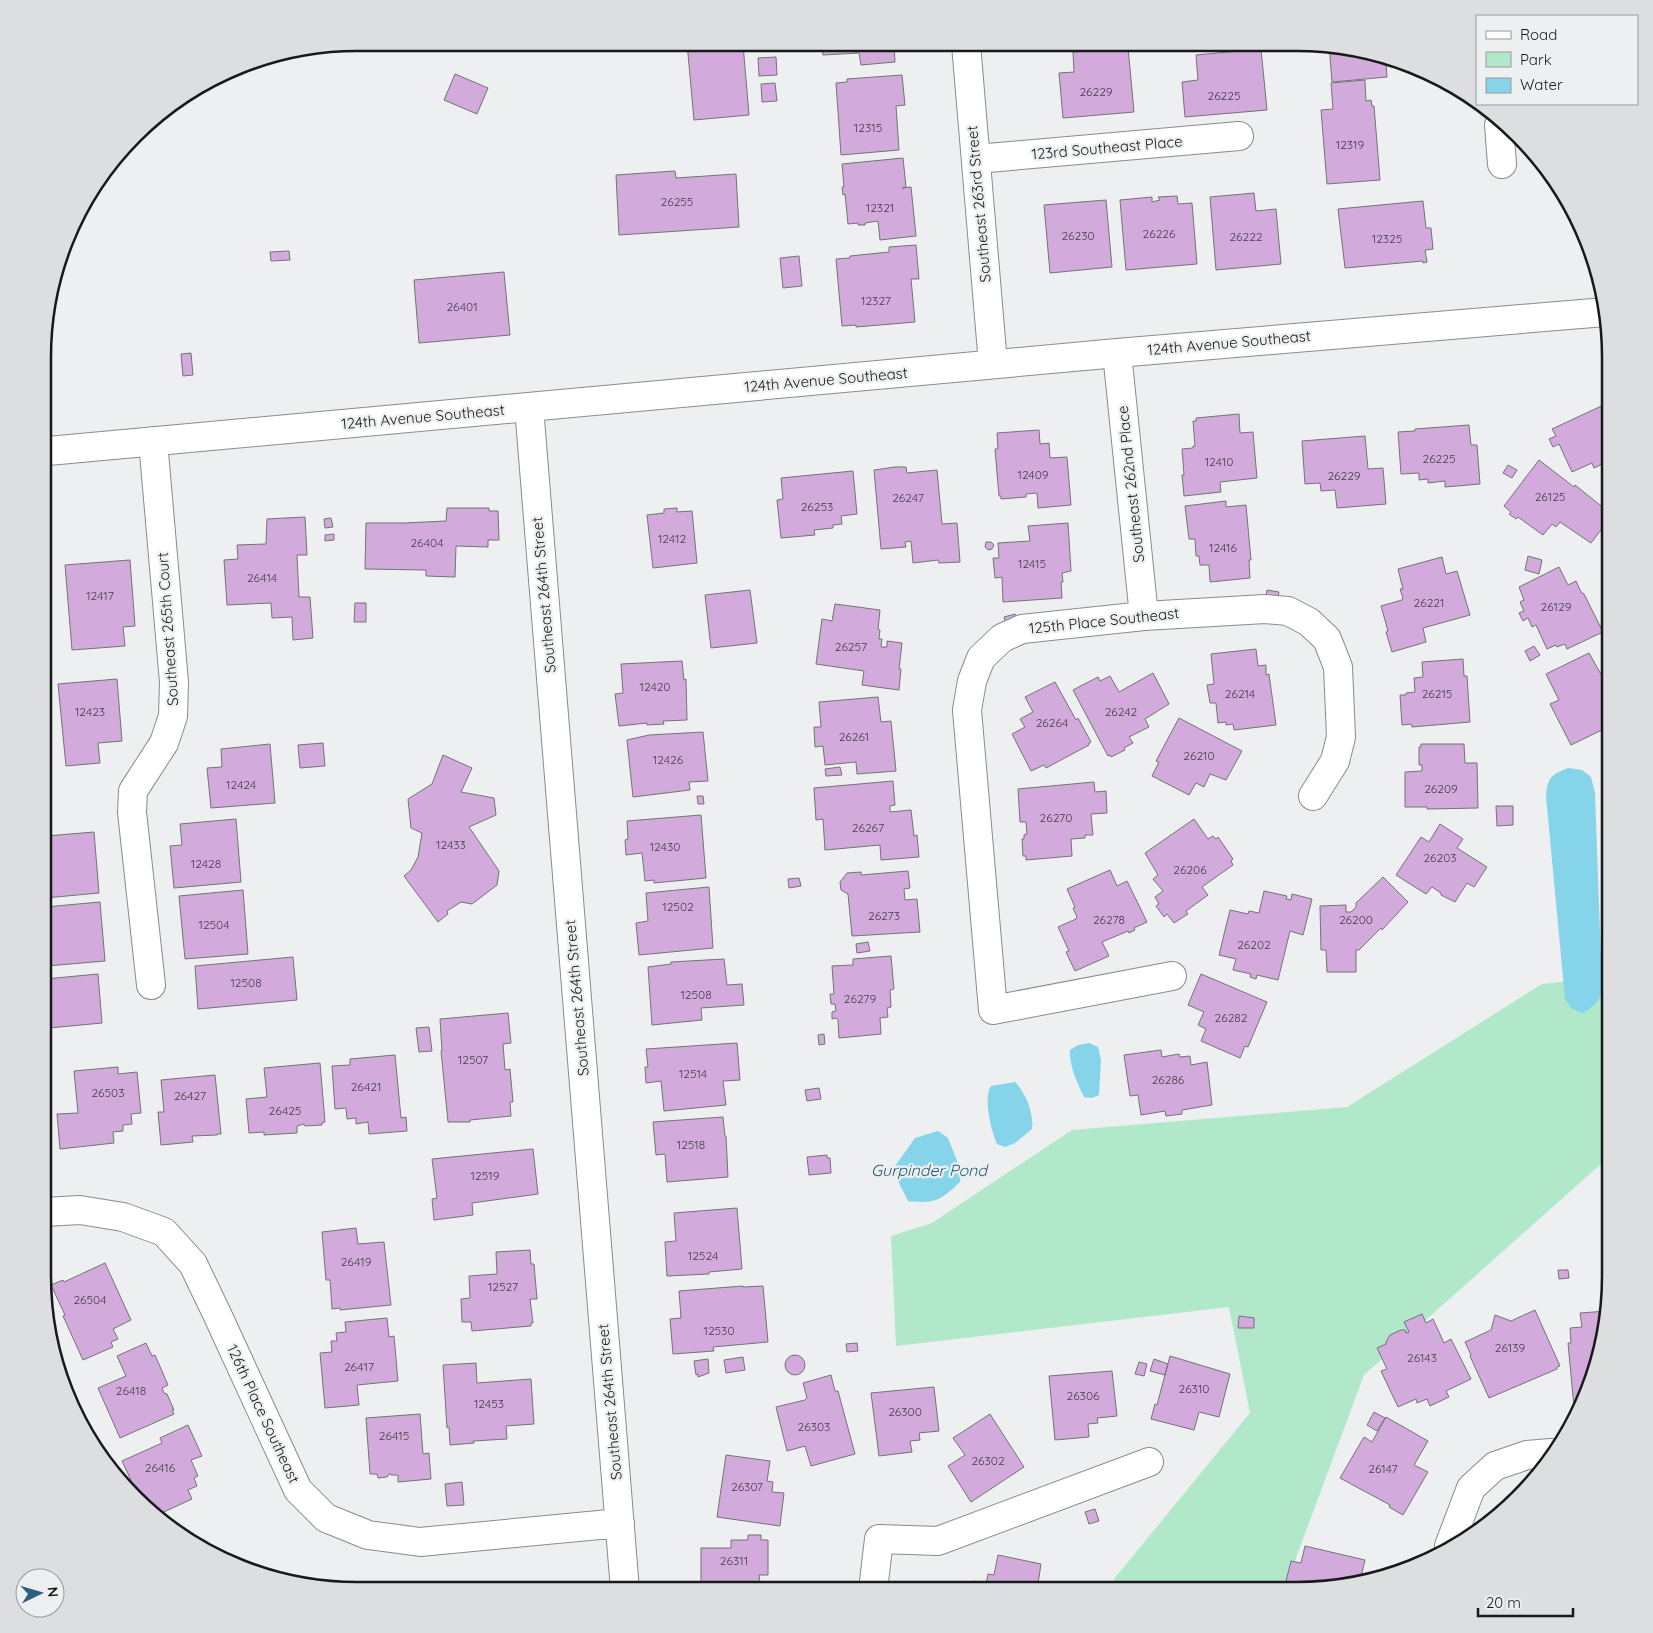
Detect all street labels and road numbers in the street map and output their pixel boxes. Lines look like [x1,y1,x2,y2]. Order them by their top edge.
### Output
street label: Southeast 263rd Street [962,125,995,283]
street label: 123rd Southeast Place [1031,131,1183,164]
street label: 124th Avenue Southeast [1146,326,1311,359]
street label: 124th Avenue Southeast [743,363,908,396]
street label: 124th Avenue Southeast [340,400,505,433]
street label: Southeast 262nd Place [1113,405,1148,563]
street label: Southeast 264th Street [527,516,560,674]
street label: Southeast 265th Court [153,552,182,707]
street label: 125th Place Southeast [1028,603,1180,638]
street label: Southeast 264th Street [560,919,593,1077]
street label: Southeast 264th Street [593,1323,626,1481]
street label: 126th Place Southeast [223,1341,304,1486]

